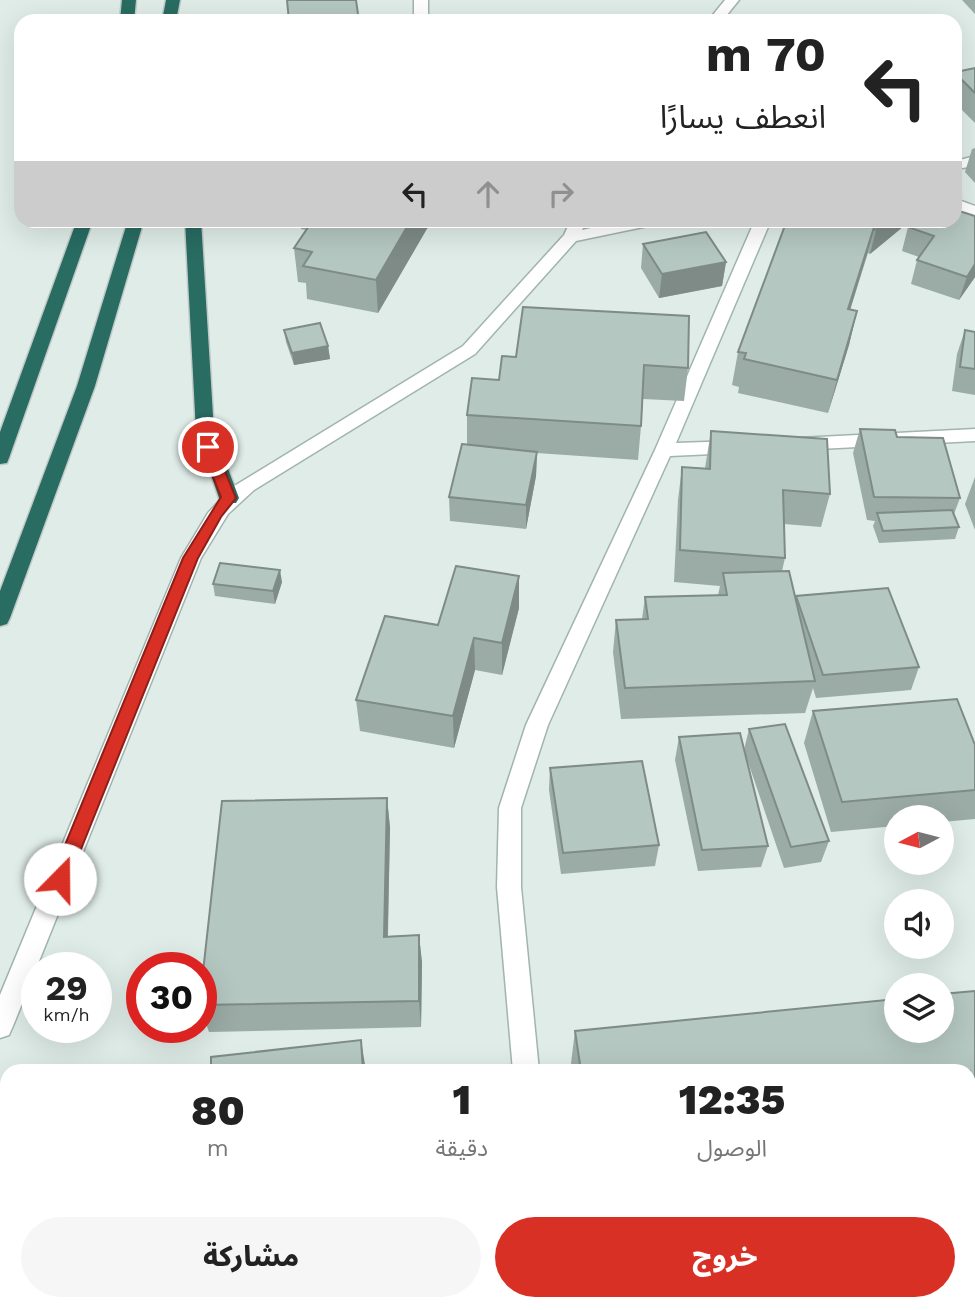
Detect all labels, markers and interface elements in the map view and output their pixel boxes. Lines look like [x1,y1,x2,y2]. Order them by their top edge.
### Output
text: 70 m [706,25,826,83]
icon: left [850,42,941,133]
text: انعطف يسارًا [660,98,826,136]
icon: left [396,175,434,213]
icon: ahead [469,175,507,213]
icon: right [542,175,580,213]
pin [178,417,238,477]
icon: arrive [189,428,227,466]
north arrow [884,805,954,875]
map controls [884,805,954,1043]
position arrow [23,842,97,916]
button: sound [884,889,954,959]
speed limit sign: 30 [126,952,217,1043]
text: 29 [45,967,88,1009]
button: layers [884,973,954,1043]
text: km/h [43,1004,90,1025]
text: 1 [452,1075,471,1124]
text: 12:35 [679,1075,785,1124]
text: 80 [191,1086,245,1135]
text: m [207,1135,229,1162]
text: دقيقة [436,1135,488,1162]
text: الوصول [697,1135,767,1162]
button: مشاركة [21,1217,481,1297]
button: خروج [495,1217,955,1297]

